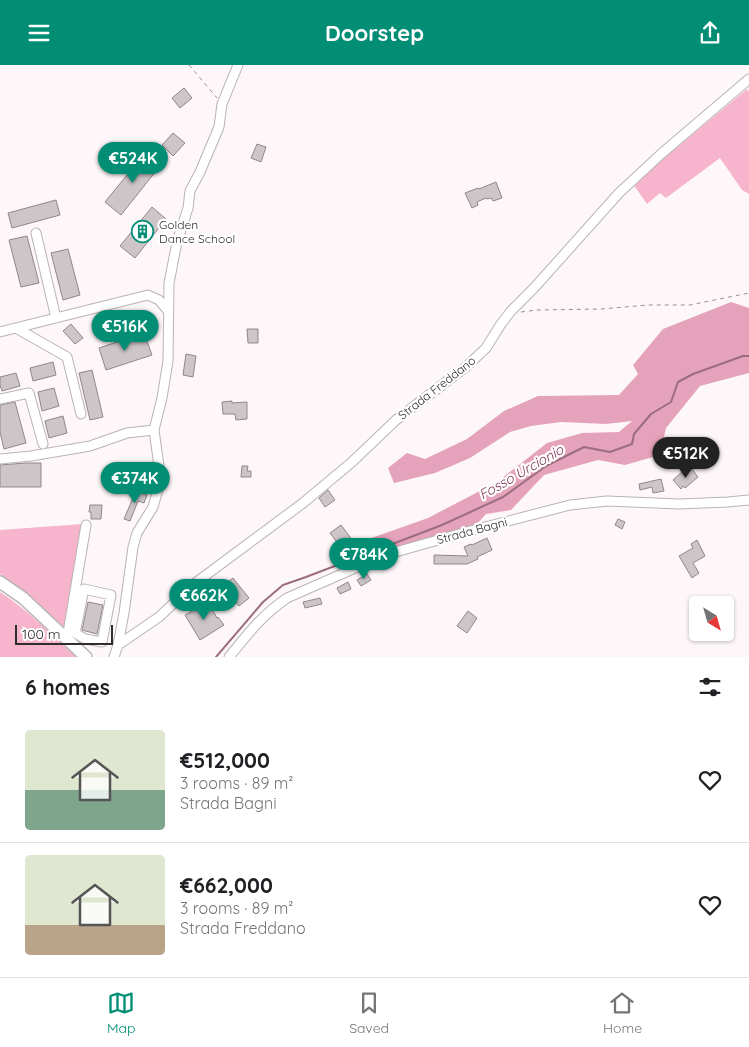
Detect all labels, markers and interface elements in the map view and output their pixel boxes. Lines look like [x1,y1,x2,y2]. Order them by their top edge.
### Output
icon: menu [25,19,53,47]
text: Doorstep [325,19,424,47]
icon: share [696,19,724,47]
pin: €524K [98,141,168,184]
text: €524K [109,148,157,168]
place label: Golden Dance School [159,217,235,246]
building icon: Golden Dance School [131,220,155,244]
pin: €516K [90,309,160,352]
text: €516K [103,316,147,336]
street label: Strada Freddano [395,353,478,423]
pin: €512K [651,437,721,479]
water label: Fosso Urcionio [475,440,567,504]
text: €512K [663,443,709,463]
pin: €374K [100,461,170,504]
text: €374K [112,468,158,488]
street label: Strada Bagni [435,514,509,547]
pin: €784K [329,537,399,580]
text: €784K [340,544,388,564]
pin: €662K [169,579,239,621]
text: €662K [180,585,228,605]
north arrow [689,596,734,641]
map controls [689,596,734,641]
scale bar [15,622,112,645]
text: 100 m [22,625,60,643]
icon: filters [696,673,724,701]
text: 6 homes [25,674,110,700]
text: €512,000 [180,747,270,773]
icon: home [65,750,125,810]
icon: heart [696,766,724,794]
text: 3 rooms · 89 m² [180,773,293,793]
text: Strada Bagni [180,793,277,813]
text: €662,000 [180,872,273,898]
icon: home [65,875,125,935]
icon: heart [696,891,724,919]
text: 3 rooms · 89 m² [180,898,293,918]
text: Strada Freddano [180,918,306,938]
tab: Map [107,989,135,1037]
tab: Saved [349,989,389,1037]
tab: Home [603,989,642,1037]

